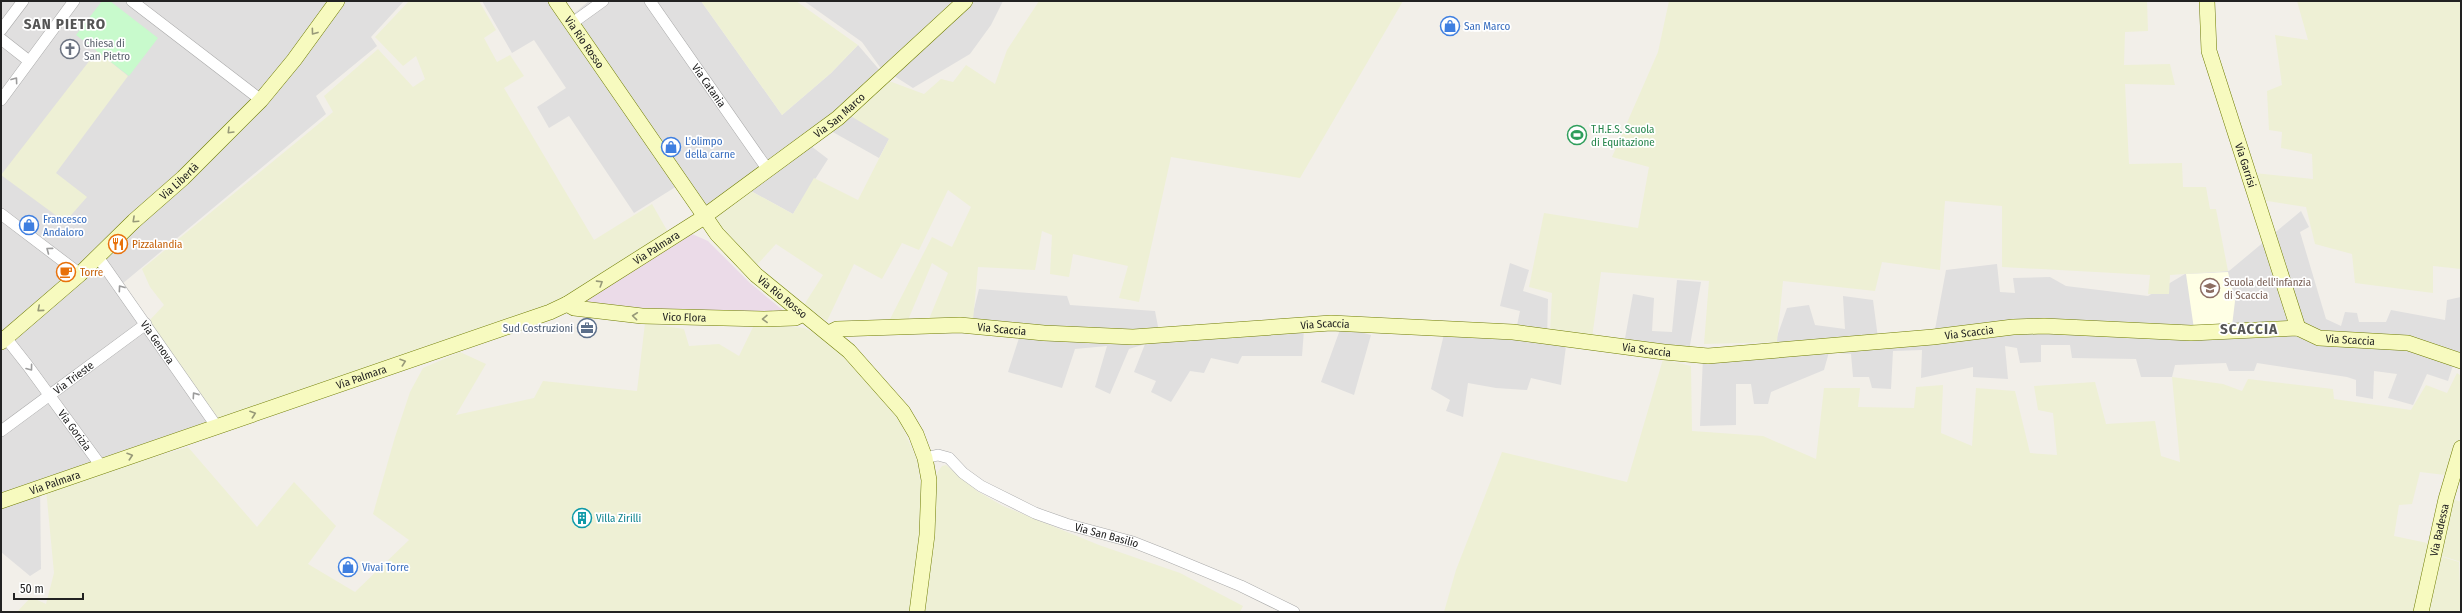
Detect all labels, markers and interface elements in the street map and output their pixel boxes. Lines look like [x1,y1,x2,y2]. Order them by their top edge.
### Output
street label: Via Rio Rosso [562,14,607,71]
district label: SAN PIETRO [24,15,106,33]
shop icon: San Marco [1439,15,1461,37]
place label: San Marco [1464,20,1510,33]
one-way arrow [312,28,319,35]
place label: Chiesa di San Pietro [84,37,130,63]
church icon: Chiesa di San Pietro [59,38,81,60]
street label: Via Catania [689,61,728,110]
one-way arrow [10,77,18,84]
street label: Via San Marco [811,90,868,141]
place label: T.H.E.S. Scuola di Equitazione [1591,123,1655,149]
sports icon: T.H.E.S. Scuola di Equitazione [1566,124,1588,146]
one-way arrow [227,126,235,134]
place label: L'olimpo della carne [685,135,735,161]
shop icon: L'olimpo della carne [660,136,682,158]
street label: Via Garrisi [2232,141,2259,189]
street label: Via Libertà [157,160,201,202]
place label: Francesco Andaloro [43,213,87,239]
shop icon: Francesco Andaloro [18,214,40,236]
one-way arrow [132,215,140,223]
street label: Via Palmara [631,228,682,267]
restaurant icon: Pizzalandia [107,233,129,255]
place label: Pizzalandia [132,238,182,251]
one-way arrow [46,248,53,255]
cafe icon: Torre [55,261,77,283]
place label: Torre [80,266,103,279]
street label: Via Rio Rosso [755,273,810,321]
place label: Scuola dell'infanzia di Scaccia [2224,276,2311,302]
school or university icon: Scuola dell'infanzia di Scaccia [2199,277,2221,299]
one-way arrow [596,280,603,288]
one-way arrow [119,286,126,293]
one-way arrow [37,304,45,311]
one-way arrow [632,311,638,320]
street label: Vico Flora [663,311,706,325]
one-way arrow [762,314,768,323]
office icon: Sud Costruzioni [576,317,598,339]
street label: Via Scaccia [1300,317,1350,332]
street label: Via Genova [138,318,177,367]
district label: SCACCIA [2220,320,2278,338]
street label: Via Scaccia [977,321,1027,338]
place label: Sud Costruzioni [503,322,573,335]
street label: Via Scaccia [1944,323,1995,342]
street label: Via Scaccia [2325,332,2375,348]
street label: Via Scaccia [1621,341,1672,360]
one-way arrow [399,358,406,367]
street label: Via Trieste [51,359,96,397]
street label: Via Palmara [334,363,388,392]
one-way arrow [25,364,32,371]
one-way arrow [192,392,200,399]
street label: Via Gorizia [55,407,94,453]
one-way arrow [250,411,257,419]
one-way arrow [127,452,134,461]
street label: Via Palmara [28,468,82,498]
street label: Via Badessa [2427,502,2452,558]
building icon: Villa Zirilli [571,507,593,529]
place label: Villa Zirilli [596,512,641,525]
street label: Via San Basilio [1073,521,1141,551]
shop icon: Vivai Torre [337,556,359,578]
place label: Vivai Torre [362,561,409,574]
scale bar [14,575,83,601]
text: 50 m [20,582,44,596]

